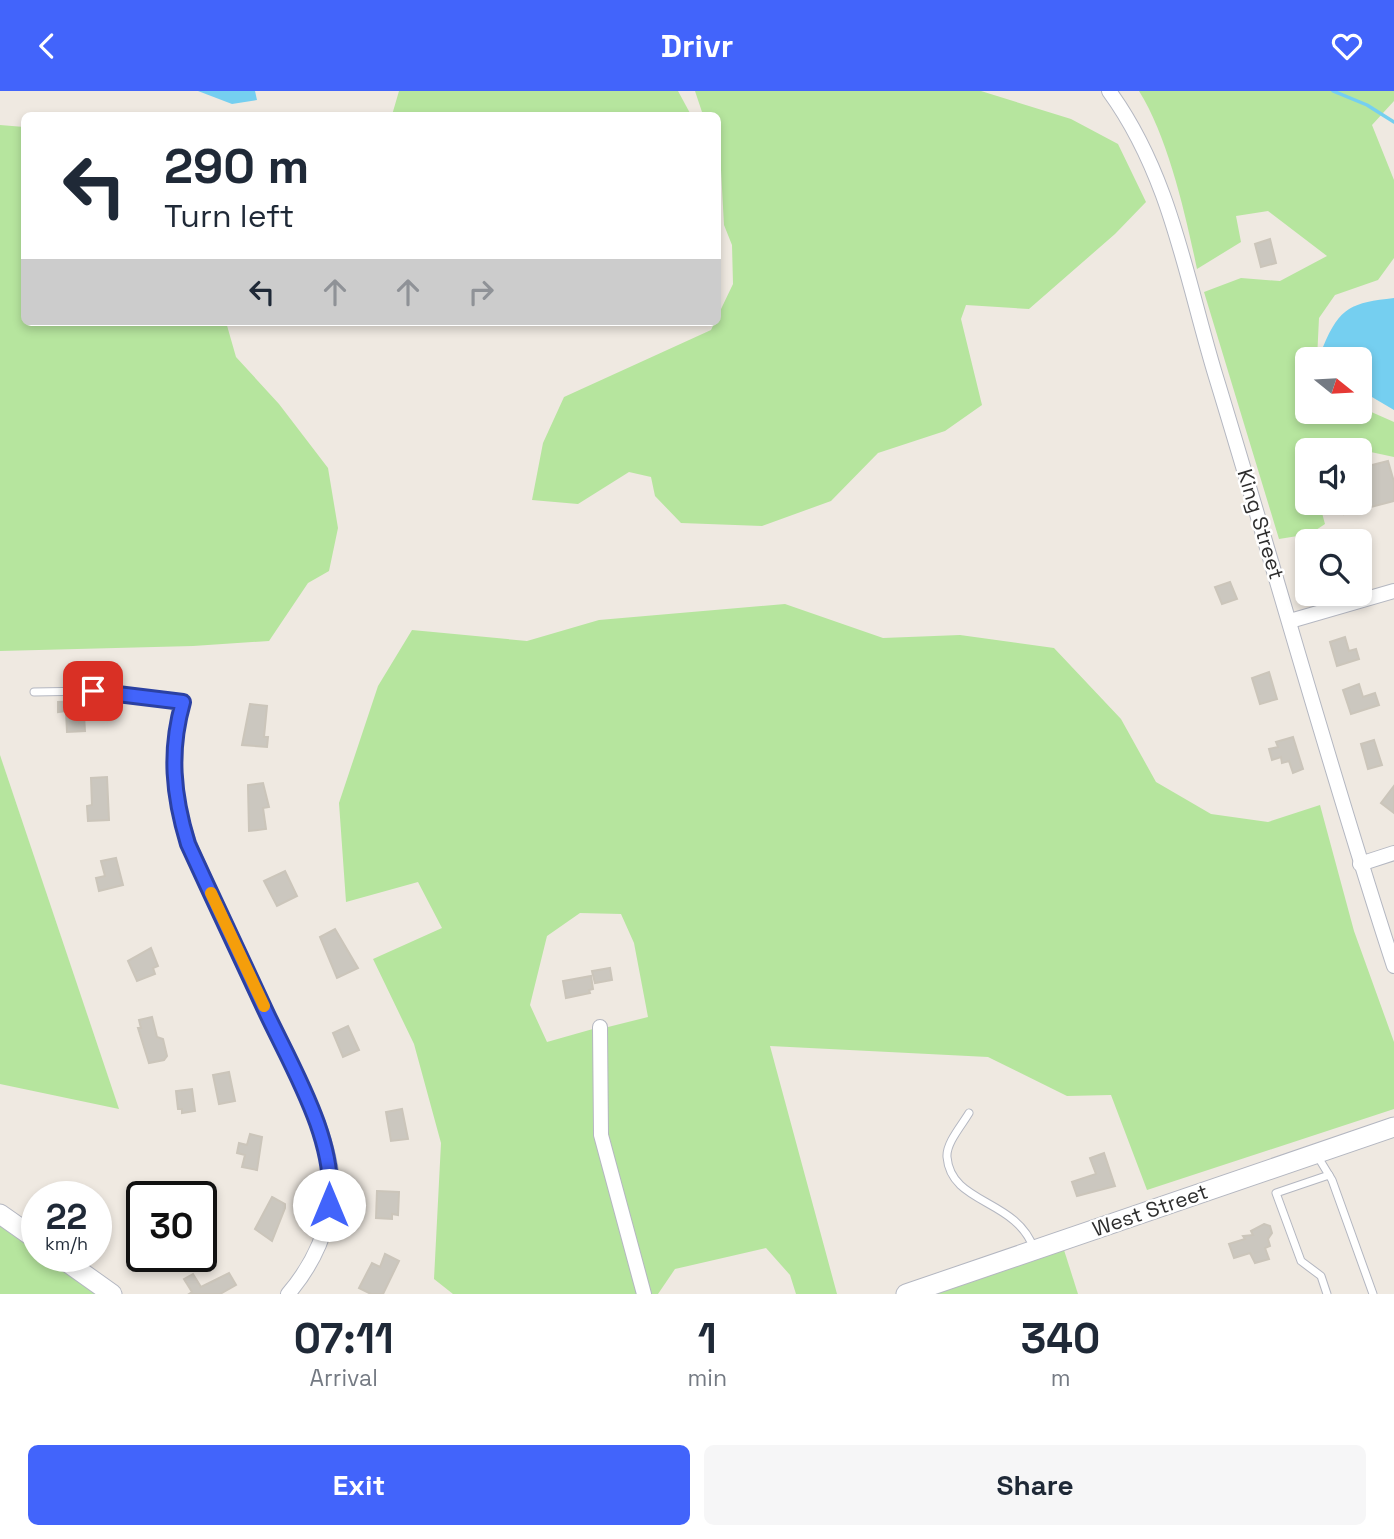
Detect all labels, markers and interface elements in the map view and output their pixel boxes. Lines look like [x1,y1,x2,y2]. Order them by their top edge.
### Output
text: Drivr [661,26,733,66]
icon: back [28,27,66,65]
icon: heart [1328,27,1366,65]
text: 290 m [164,135,309,197]
icon: left [49,140,140,231]
text: Turn left [164,196,294,236]
icon: left [243,273,281,311]
icon: ahead [316,273,354,311]
icon: ahead [389,273,427,311]
icon: right [462,273,500,311]
north arrow [1295,347,1372,423]
map controls [1295,347,1372,606]
button: sound [1295,438,1372,515]
street label: King Street [1231,466,1291,582]
button: search [1295,529,1372,606]
pin [63,661,123,721]
icon: arrive [74,672,112,710]
position arrow [292,1168,366,1242]
street label: West Street [1089,1178,1211,1242]
speed limit sign: 30 [126,1181,217,1272]
text: 22 [46,1195,87,1239]
text: km/h [45,1232,88,1255]
text: 07:11 [294,1312,394,1365]
text: 1 [698,1312,717,1365]
text: 340 [1021,1312,1100,1365]
text: Arrival [310,1363,378,1393]
text: min [688,1363,727,1393]
text: m [1051,1363,1070,1393]
button: Exit [28,1445,690,1525]
button: Share [704,1445,1366,1525]

